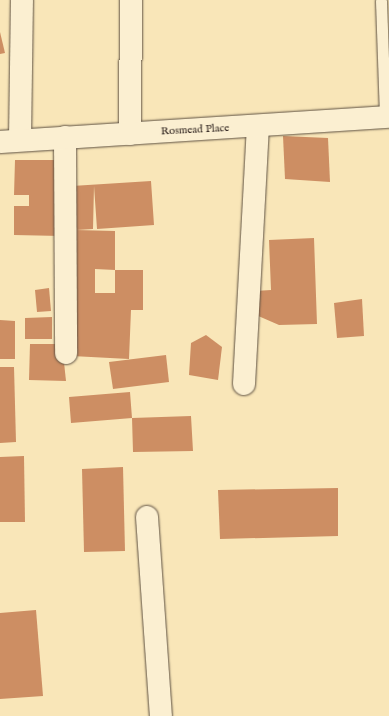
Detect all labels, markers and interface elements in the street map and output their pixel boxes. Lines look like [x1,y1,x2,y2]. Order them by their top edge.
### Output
street label: Rosmead Place [160,122,230,138]

